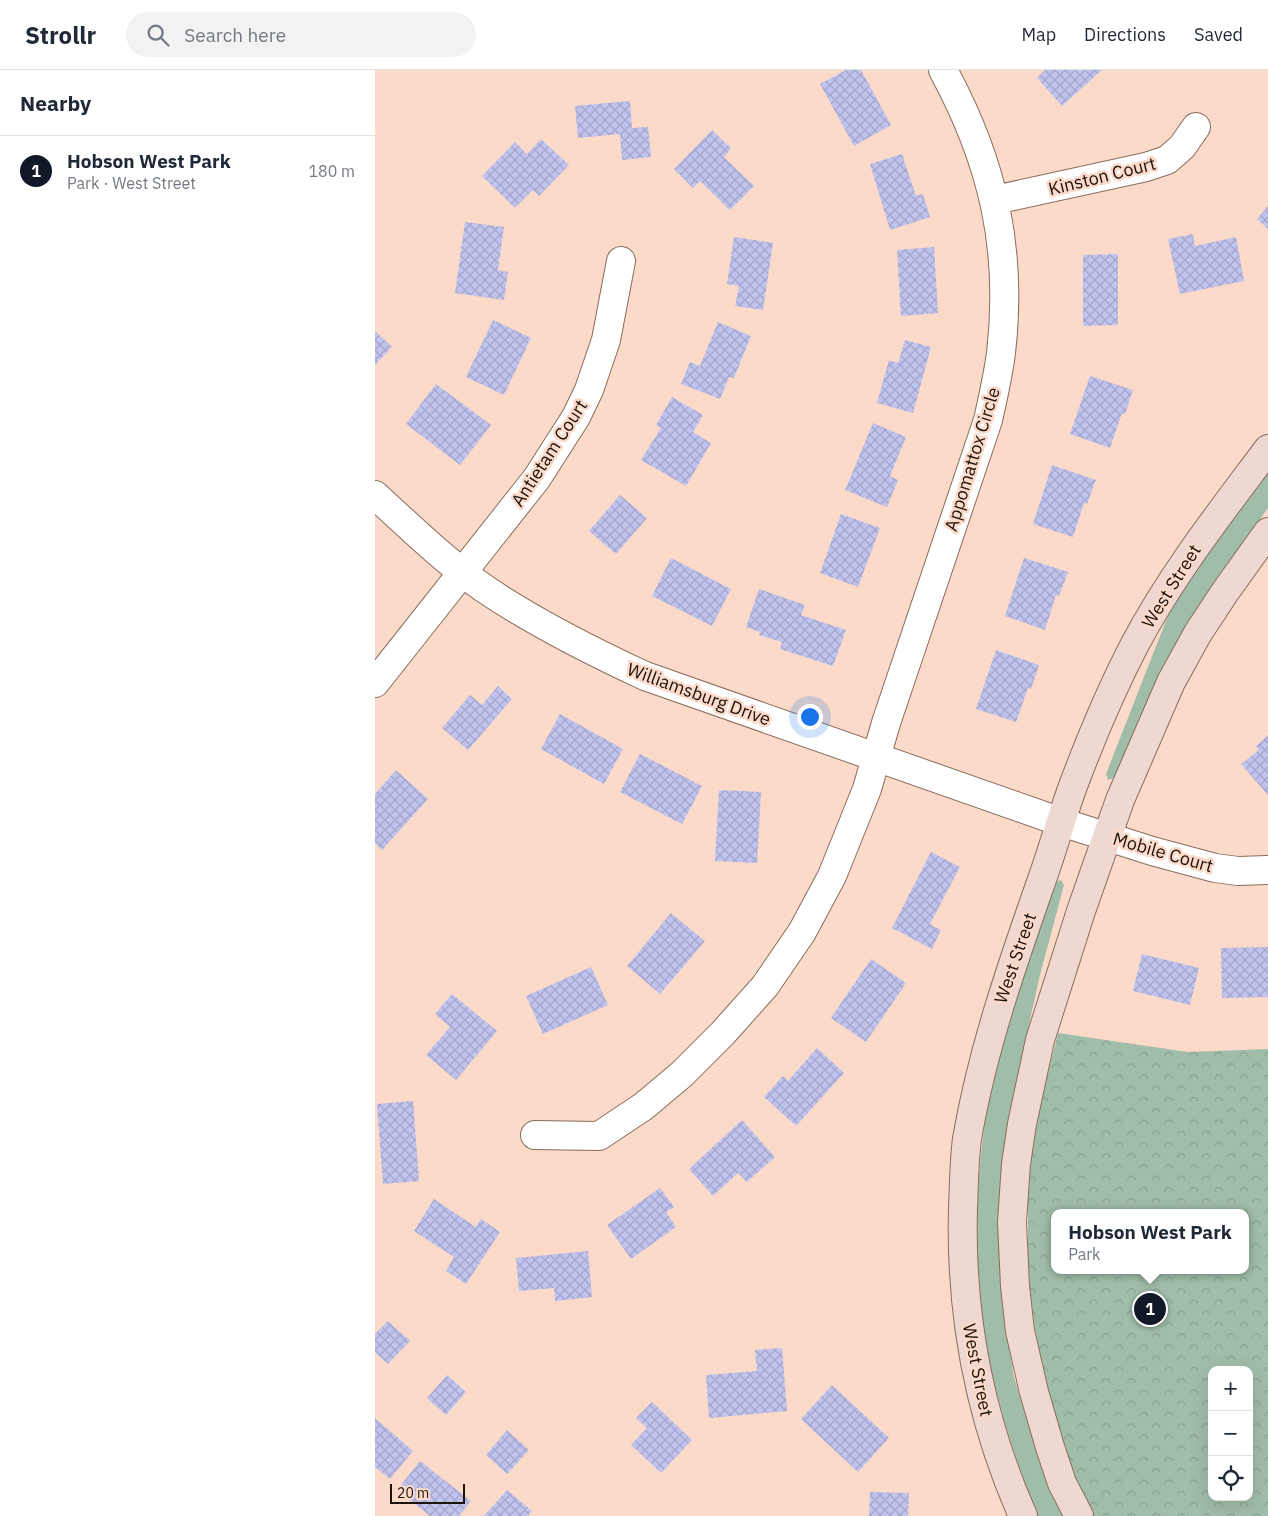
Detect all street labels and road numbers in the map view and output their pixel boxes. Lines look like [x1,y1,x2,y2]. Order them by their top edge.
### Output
street label: Kinston Court [1046,152,1158,200]
street label: Appomattox Circle [939,384,1005,534]
street label: Antietam Court [506,395,592,511]
street label: West Street [1136,540,1206,632]
street label: Williamsburg Drive [624,657,774,731]
street label: Mobile Court [1110,827,1216,877]
street label: West Street [989,910,1041,1006]
street label: West Street [958,1322,998,1418]

